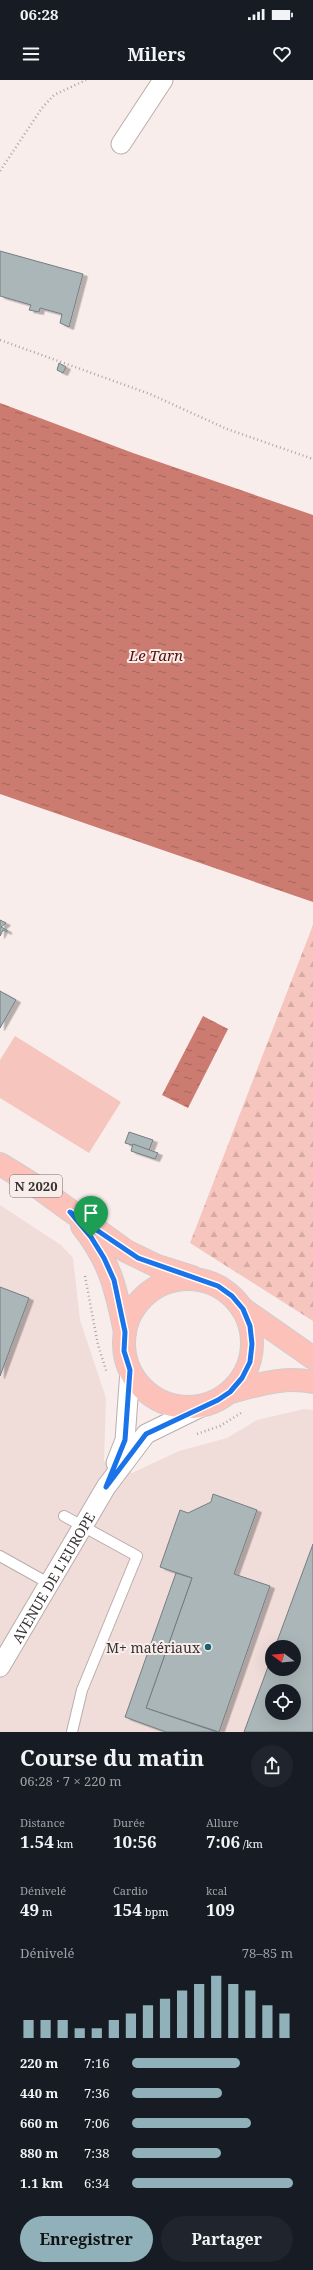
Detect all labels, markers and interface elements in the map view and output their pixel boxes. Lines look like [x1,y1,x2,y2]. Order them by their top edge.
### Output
text: 06:28 [20,4,58,24]
text: Milers [127,42,186,66]
icon: menu [20,43,42,65]
icon: heart [271,43,293,65]
water label: Le Tarn [128,645,183,665]
road number: N 2020 [10,1175,62,1197]
pin [74,1196,108,1237]
icon: arrive [80,1202,102,1224]
street label: AVENUE DE L'EUROPE [7,1508,99,1646]
place label: M+ matériaux [106,1638,201,1657]
north arrow [265,1640,301,1676]
map controls [265,1640,301,1720]
marker: M+ matériaux [203,1642,213,1652]
button: locate [265,1684,301,1720]
text: Course du matin [20,1742,204,1772]
button: share [251,1745,293,1787]
text: 06:28 · 7 × 220 m [20,1772,122,1790]
text: Distance [20,1815,65,1830]
text: Durée [113,1815,145,1830]
text: Allure [206,1815,239,1830]
text: 1.54 [20,1830,54,1853]
text: 10:56 [113,1830,157,1853]
text: 7:06 [206,1830,240,1853]
text: km [54,1836,74,1851]
text: /km [240,1836,263,1851]
text: Dénivelé [20,1883,66,1898]
text: Cardio [113,1883,148,1898]
text: kcal [206,1883,227,1898]
text: 49 [20,1898,39,1921]
text: 154 [113,1898,142,1921]
text: 109 [206,1898,235,1921]
text: m [39,1904,52,1919]
text: bpm [142,1904,169,1919]
text: Dénivelé [20,1944,74,1962]
text: 78–85 m [242,1944,293,1962]
text: 220 m [20,2054,58,2072]
text: 7:16 [84,2054,110,2072]
text: 440 m [20,2084,58,2102]
text: 7:36 [84,2084,110,2102]
text: 660 m [20,2114,58,2132]
text: 7:06 [84,2114,110,2132]
text: 880 m [20,2144,58,2162]
text: 7:38 [84,2144,110,2162]
text: 1.1 km [20,2174,63,2192]
text: 6:34 [84,2174,110,2192]
button: Enregistrer [20,2216,153,2262]
button: Partager [161,2216,293,2262]

